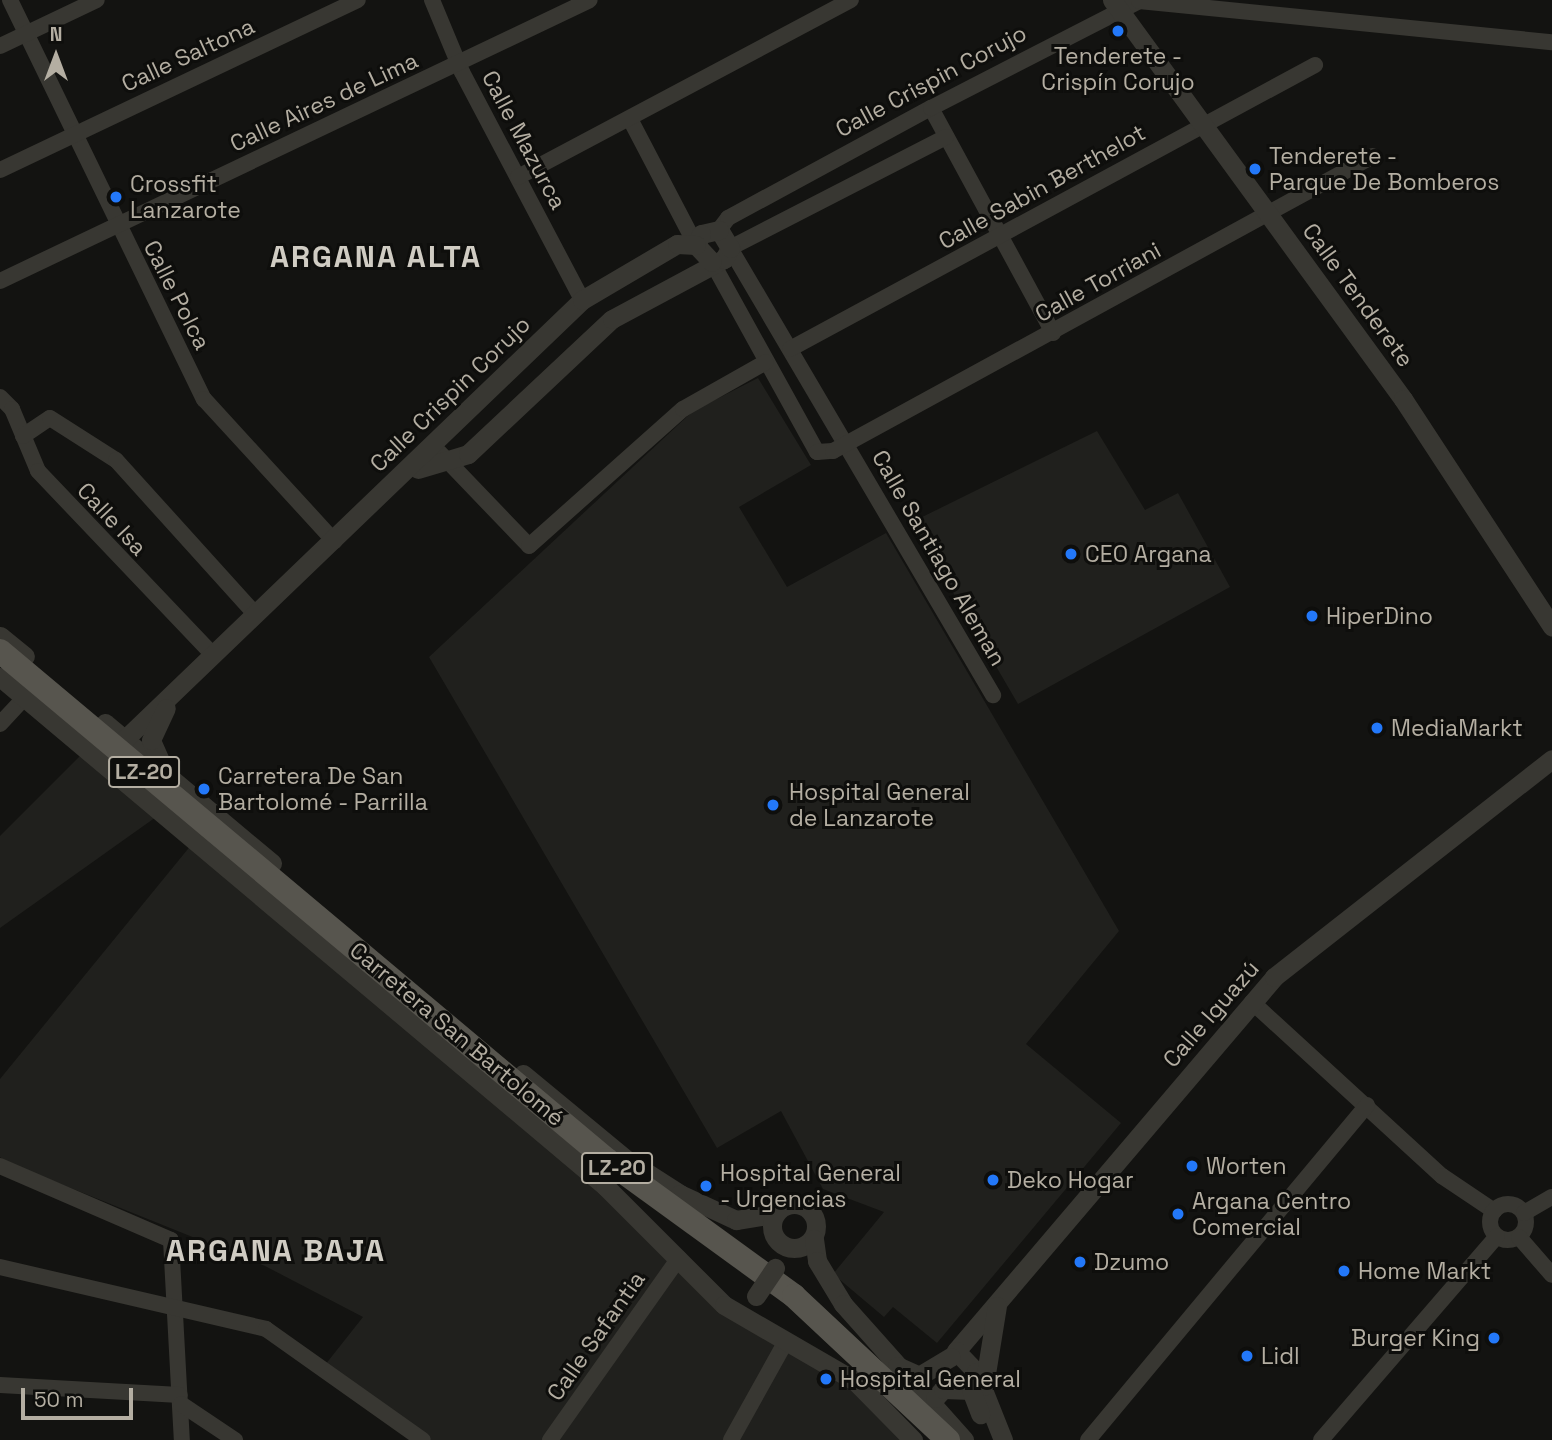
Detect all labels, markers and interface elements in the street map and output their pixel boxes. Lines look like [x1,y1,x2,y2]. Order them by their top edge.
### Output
street label: Calle Saltona [117,12,259,98]
street label: Calle Crispin Corujo [831,19,1031,143]
north arrow [21,21,91,91]
text: N [50,22,62,47]
marker: Tenderete - Crispín Corujo [1110,23,1126,39]
place label: Tenderete - Crispín Corujo [1041,42,1195,96]
street label: Calle Aires de Lima [226,46,422,158]
street label: Calle Mazurca [476,66,572,214]
street label: Calle Sabin Berthelot [934,119,1150,255]
place label: Tenderete - Parque De Bomberos [1269,142,1499,196]
marker: Tenderete - Parque De Bomberos [1247,161,1263,177]
place label: Crossfit Lanzarote [130,170,241,224]
marker: Crossfit Lanzarote [108,189,124,205]
street label: Calle Tenderete [1296,218,1420,372]
street label: Calle Polca [138,236,216,354]
street label: Calle Torriani [1030,236,1166,328]
district label: ARGANA ALTA [271,239,481,275]
street label: Calle Crispin Corujo [364,310,536,478]
street label: Calle Santiago Aleman [866,445,1012,671]
street label: Calle Isa [71,477,153,561]
place label: CEO Argana [1085,540,1212,568]
marker: CEO Argana [1063,546,1079,562]
place label: HiperDino [1326,602,1433,630]
marker: HiperDino [1304,608,1320,624]
place label: MediaMarkt [1391,714,1523,742]
marker: MediaMarkt [1369,720,1385,736]
road number: LZ-20 [107,754,181,790]
place label: Carretera De San Bartolomé - Parrilla [218,762,429,816]
place label: Hospital General de Lanzarote [789,778,970,832]
marker: Carretera De San Bartolomé - Parrilla [196,781,212,797]
marker: Hospital General de Lanzarote [763,795,783,815]
street label: Carretera San Bartolomé [344,936,570,1132]
street label: Calle Iguazú [1157,955,1265,1073]
road number: LZ-20 [580,1150,654,1186]
place label: Worten [1206,1152,1287,1180]
marker: Worten [1184,1158,1200,1174]
place label: Hospital General - Urgencias [720,1159,901,1213]
place label: Deko Hogar [1007,1166,1134,1194]
marker: Deko Hogar [985,1172,1001,1188]
marker: Hospital General - Urgencias [698,1178,714,1194]
place label: Argana Centro Comercial [1192,1187,1351,1241]
marker: Argana Centro Comercial [1170,1206,1186,1222]
district label: ARGANA BAJA [167,1233,385,1269]
place label: Dzumo [1094,1248,1169,1276]
marker: Dzumo [1072,1254,1088,1270]
place label: Home Markt [1358,1257,1491,1285]
marker: Home Markt [1336,1263,1352,1279]
street label: Calle Safantia [541,1266,651,1406]
place label: Burger King [1351,1324,1480,1352]
marker: Burger King [1486,1330,1502,1346]
place label: Lidl [1261,1342,1300,1370]
marker: Lidl [1239,1348,1255,1364]
place label: Hospital General [840,1365,1021,1393]
marker: Hospital General [818,1371,834,1387]
scale bar [24,1374,136,1418]
text: 50 m [34,1386,84,1413]

